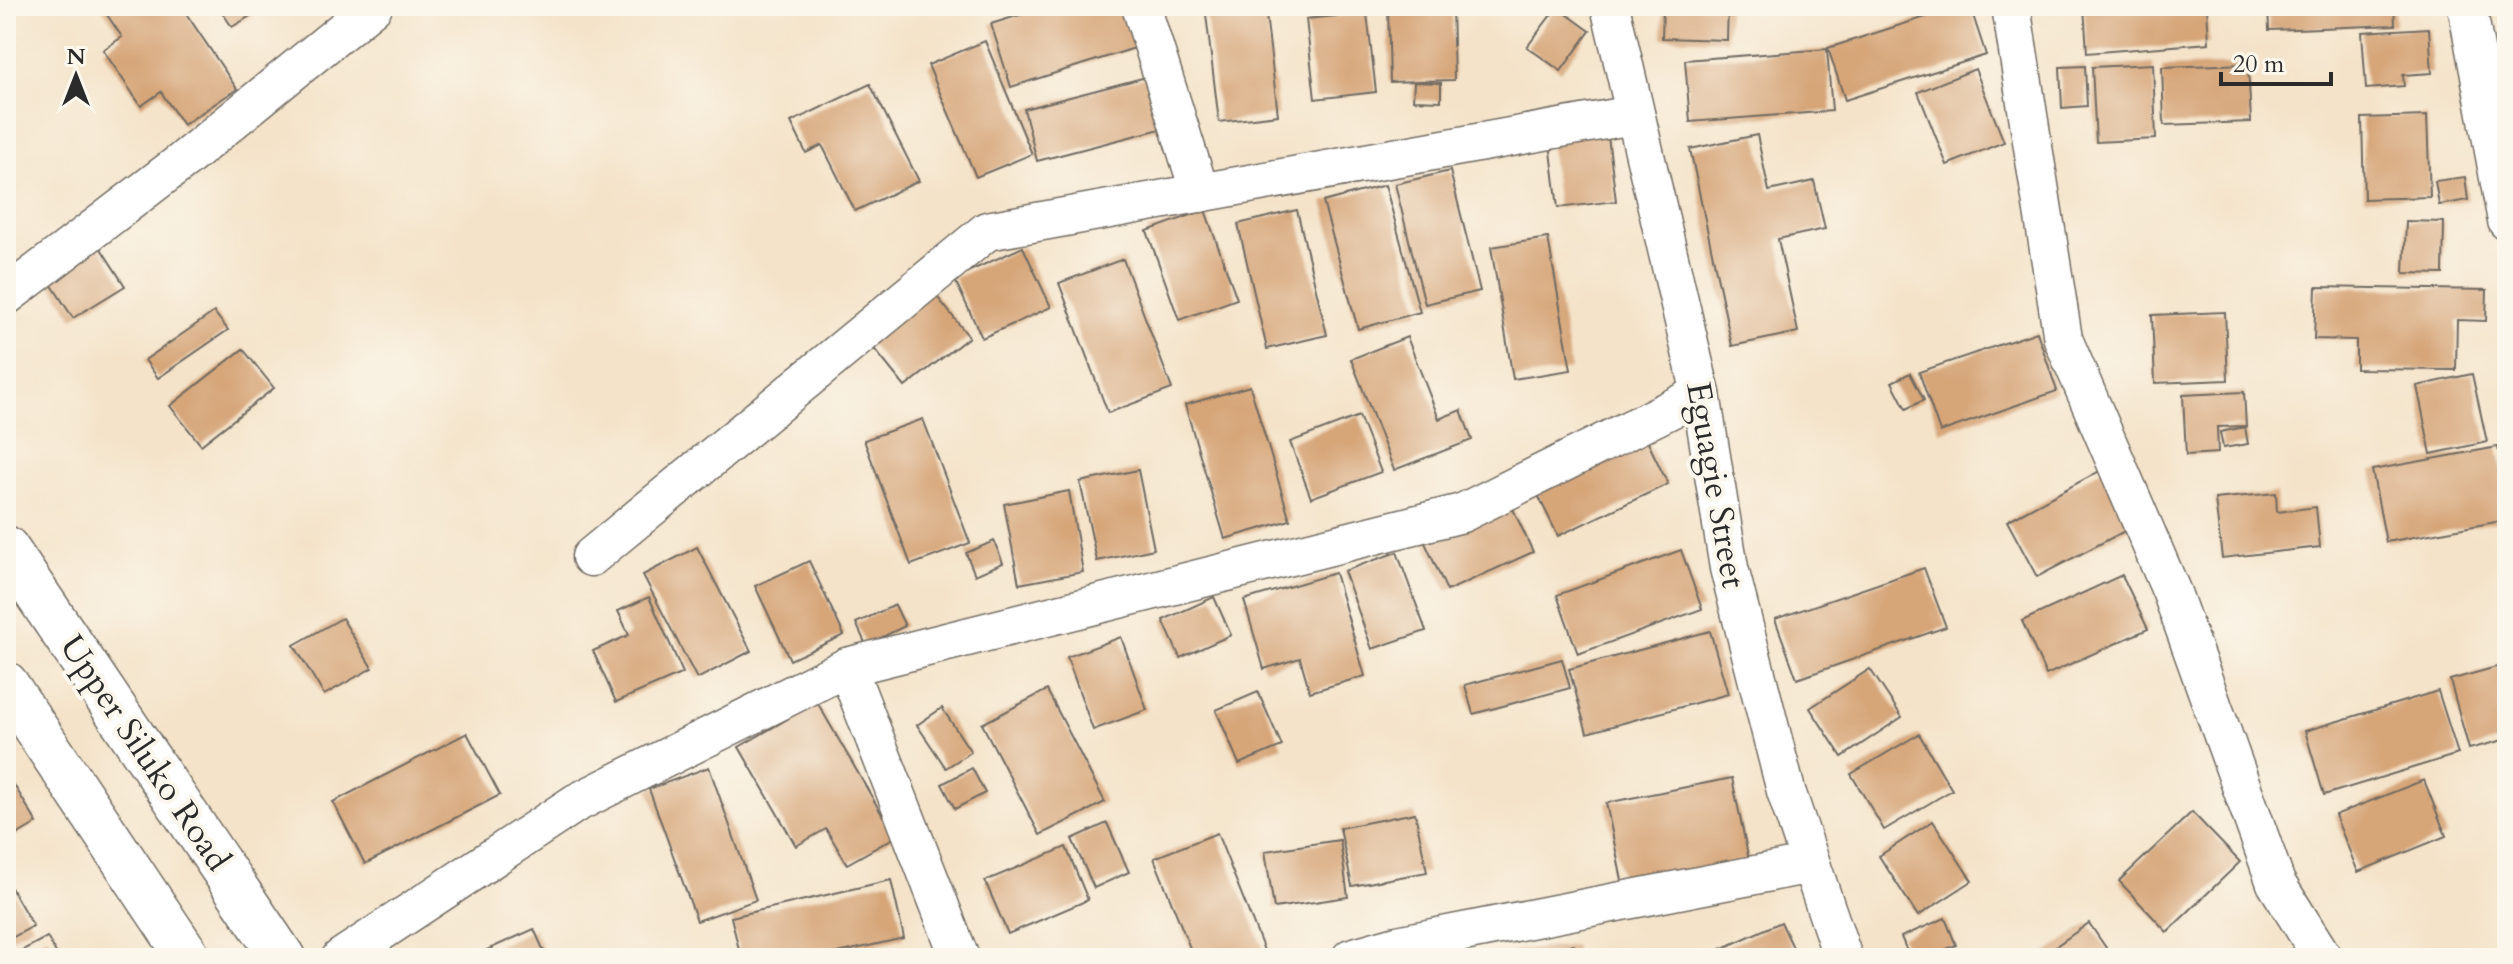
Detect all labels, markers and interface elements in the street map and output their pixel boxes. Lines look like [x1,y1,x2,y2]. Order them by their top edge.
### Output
north arrow [36,36,116,116]
scale bar [2221,36,2331,86]
text: N [66,42,86,72]
text: 20 m [2233,48,2285,81]
street label: Eguagie Street [1675,378,1757,592]
street label: Upper Siluko Road [49,626,241,880]

